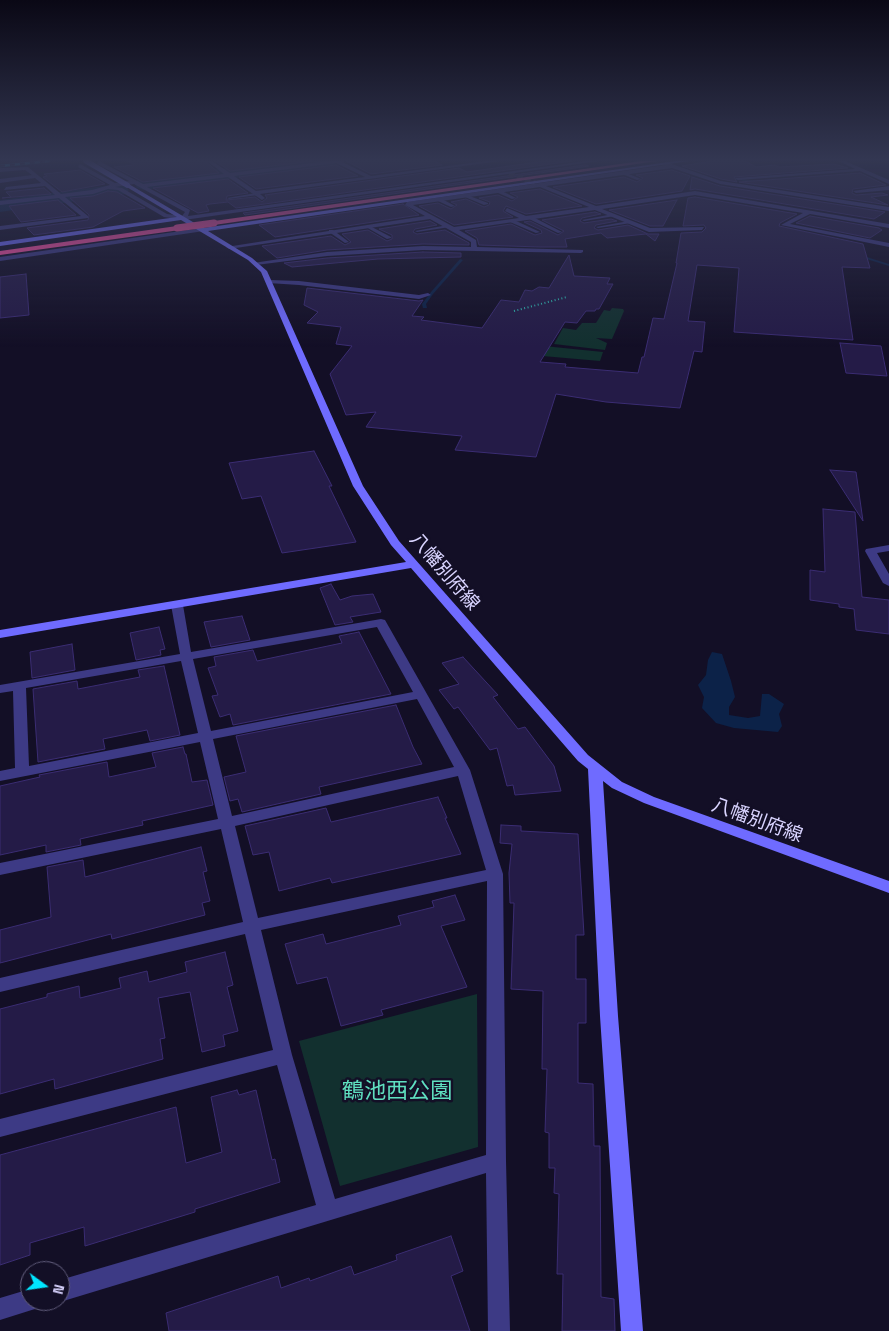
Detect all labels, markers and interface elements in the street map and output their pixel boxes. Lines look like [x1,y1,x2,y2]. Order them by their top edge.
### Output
street label: 八幡別府線 [404,529,484,615]
street label: 八幡別府線 [708,794,806,848]
park label: 鶴池西公園 [342,1079,452,1105]
north arrow [20,1261,70,1311]
text: N [49,1283,68,1296]

